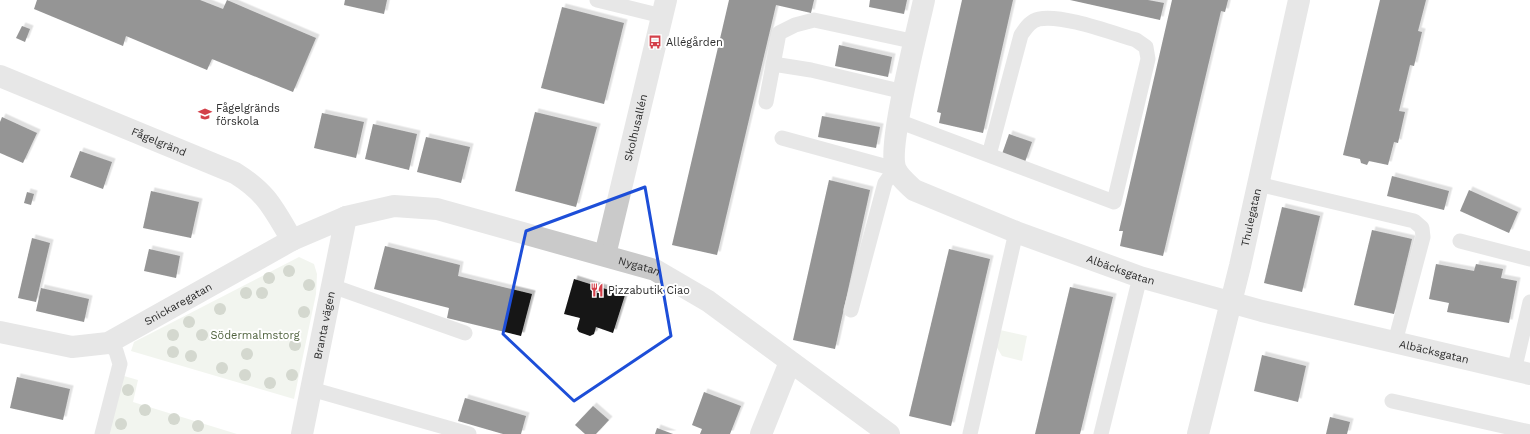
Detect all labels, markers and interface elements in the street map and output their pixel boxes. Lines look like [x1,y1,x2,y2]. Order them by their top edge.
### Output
bus stop icon: Allégården [647,34,663,50]
place label: Allégården [666,36,723,49]
street label: Skolhusallén [621,93,650,163]
place label: Fågelgränds förskola [216,102,280,128]
school or university icon: Fågelgränds förskola [197,106,213,122]
street label: Fågelgränd [130,125,188,159]
street label: Thulegatan [1238,187,1264,248]
street label: Albäcksgatan [1085,252,1156,287]
street label: Nygatan [617,254,663,278]
street label: Snickaregatan [142,280,214,328]
restaurant icon: Pizzabutik Ciao [589,282,605,298]
place label: Pizzabutik Ciao [608,284,690,297]
street label: Branta vägen [311,290,337,361]
park label: Södermalmstorg [210,329,300,342]
street label: Albäcksgatan [1398,337,1470,366]

